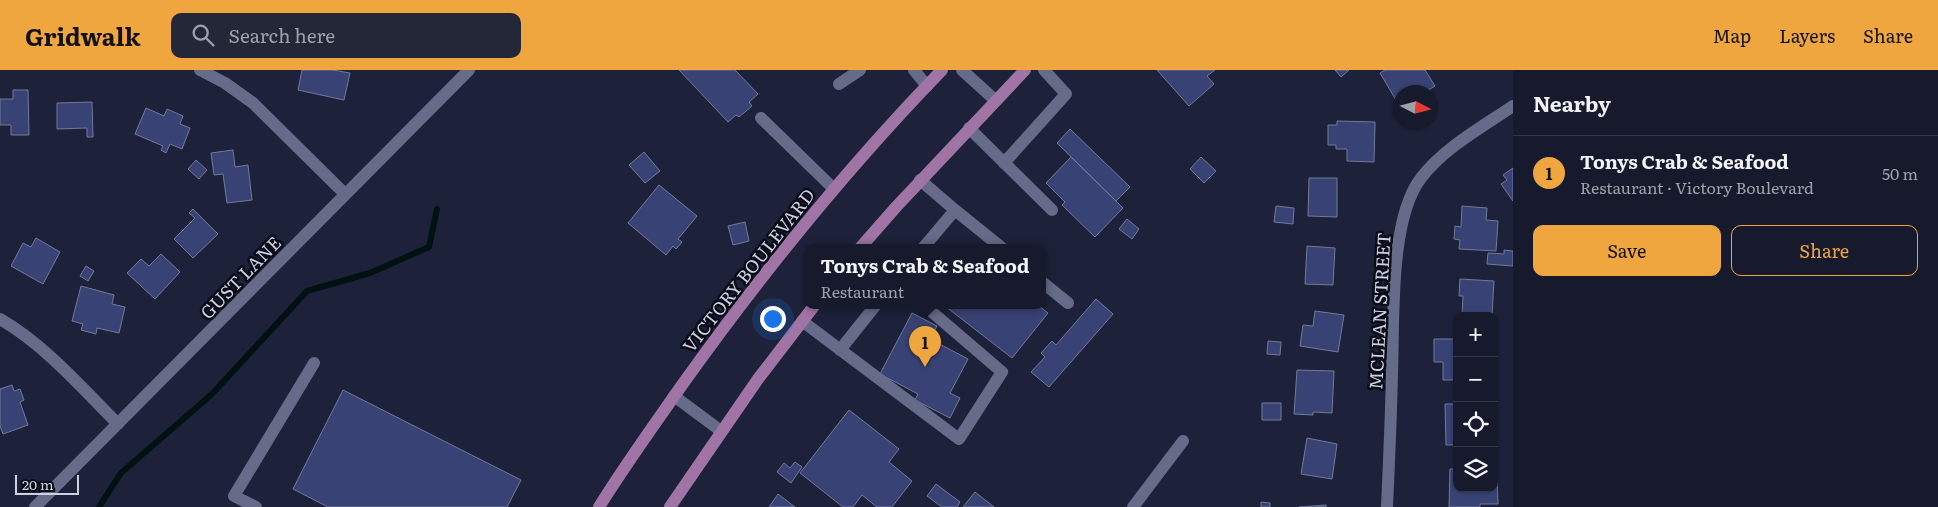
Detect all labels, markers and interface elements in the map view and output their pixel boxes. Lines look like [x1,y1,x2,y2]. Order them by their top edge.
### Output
search box [171,13,521,58]
text: Gridwalk [25,18,141,53]
icon: search [189,21,217,49]
text: Search here [229,21,335,49]
text: Map [1713,22,1751,49]
text: Layers [1779,22,1835,49]
text: Share [1863,22,1913,49]
north arrow [1393,85,1438,130]
text: Nearby [1533,87,1611,118]
text: Tonys Crab & Seafood [1580,147,1789,175]
text: 1 [1546,161,1552,185]
text: 50 m [1882,161,1918,185]
text: Restaurant · Victory Boulevard [1580,175,1814,199]
street label: VICTORY BOULEVARD [675,182,821,358]
button: Save [1533,225,1721,276]
button: Share [1731,225,1918,276]
street label: GUST LANE [193,229,287,325]
street label: MCLEAN STREET [1361,232,1397,390]
popup [804,244,1046,309]
text: Tonys Crab & Seafood [821,251,1029,279]
text: Restaurant [821,279,904,303]
your location [760,306,786,332]
map controls [1453,312,1498,492]
button: + [1453,312,1498,357]
pin: 1 [909,326,941,367]
button: − [1453,357,1498,402]
button: locate [1453,402,1498,447]
button: layers [1453,447,1498,492]
scale bar [15,472,79,495]
text: 20 m [22,474,54,494]

